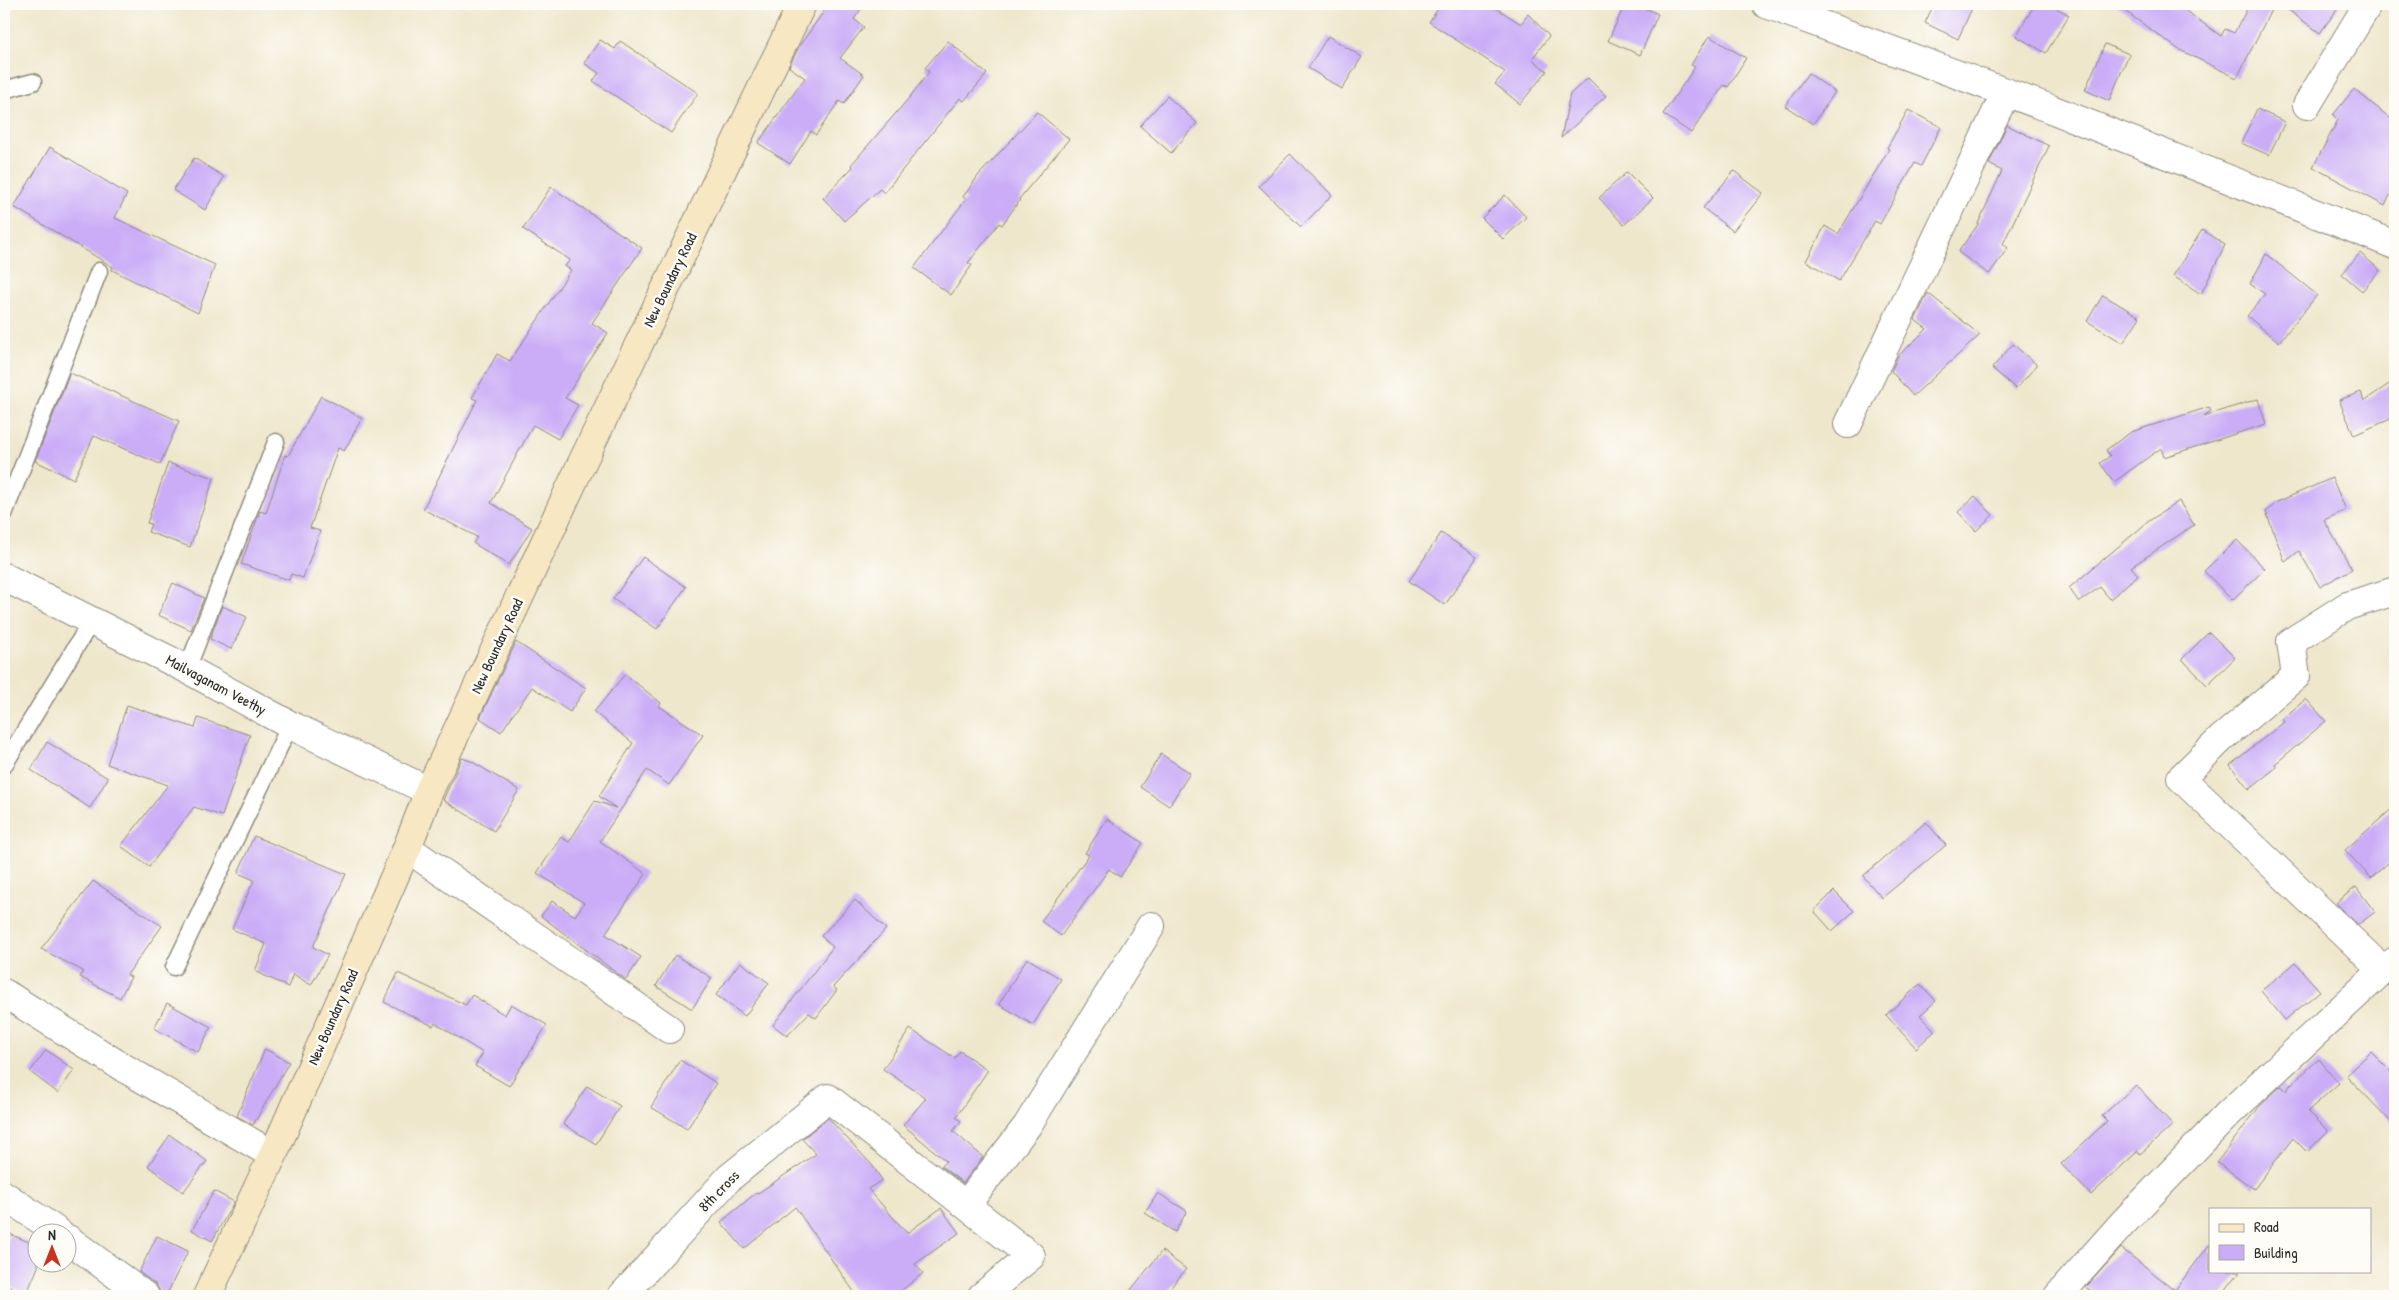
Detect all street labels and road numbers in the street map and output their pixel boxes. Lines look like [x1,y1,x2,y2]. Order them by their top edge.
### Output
street label: New Boundary Road [638,229,702,331]
street label: New Boundary Road [465,595,528,697]
street label: Mailvaganam Veethy [162,649,270,720]
street label: New Boundary Road [302,966,363,1068]
street label: 8th cross [694,1165,744,1216]

